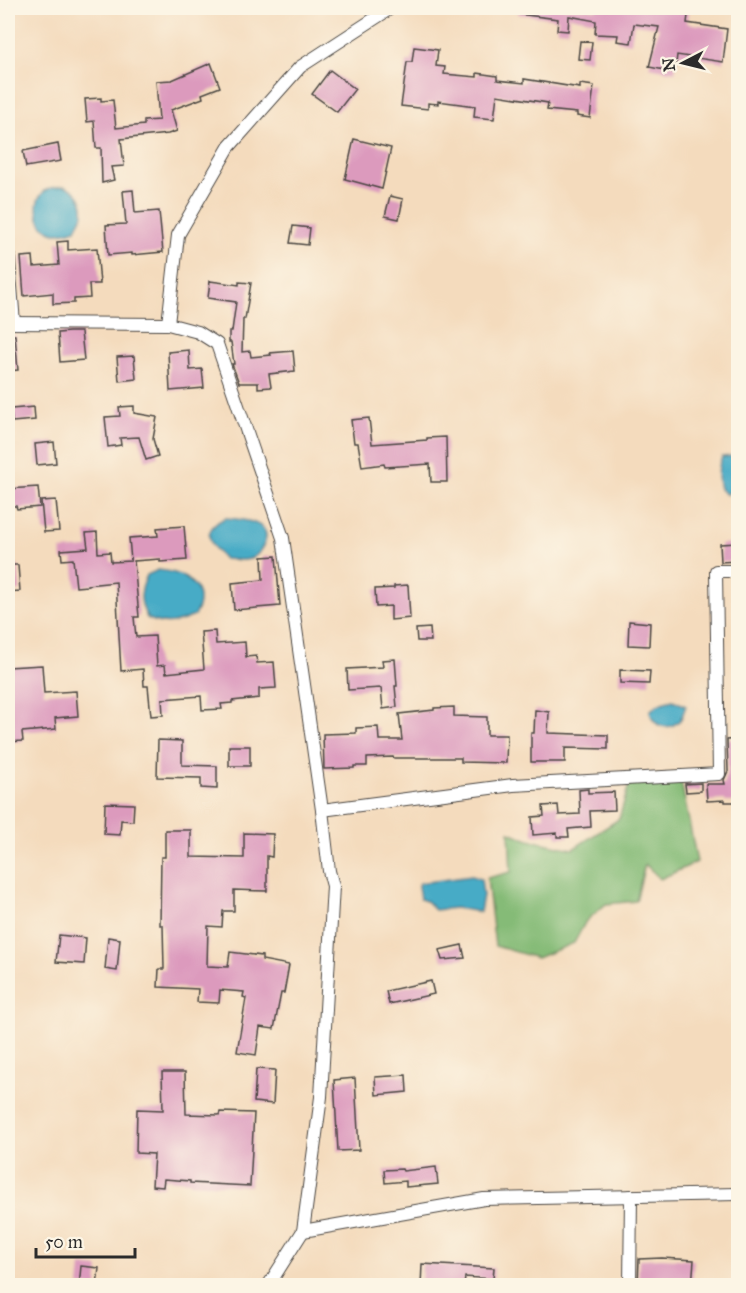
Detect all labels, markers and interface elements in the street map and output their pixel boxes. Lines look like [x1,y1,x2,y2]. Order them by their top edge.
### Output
north arrow [653,33,713,93]
text: N [658,56,679,73]
scale bar [36,1221,135,1259]
text: 50 m [45,1231,83,1253]

